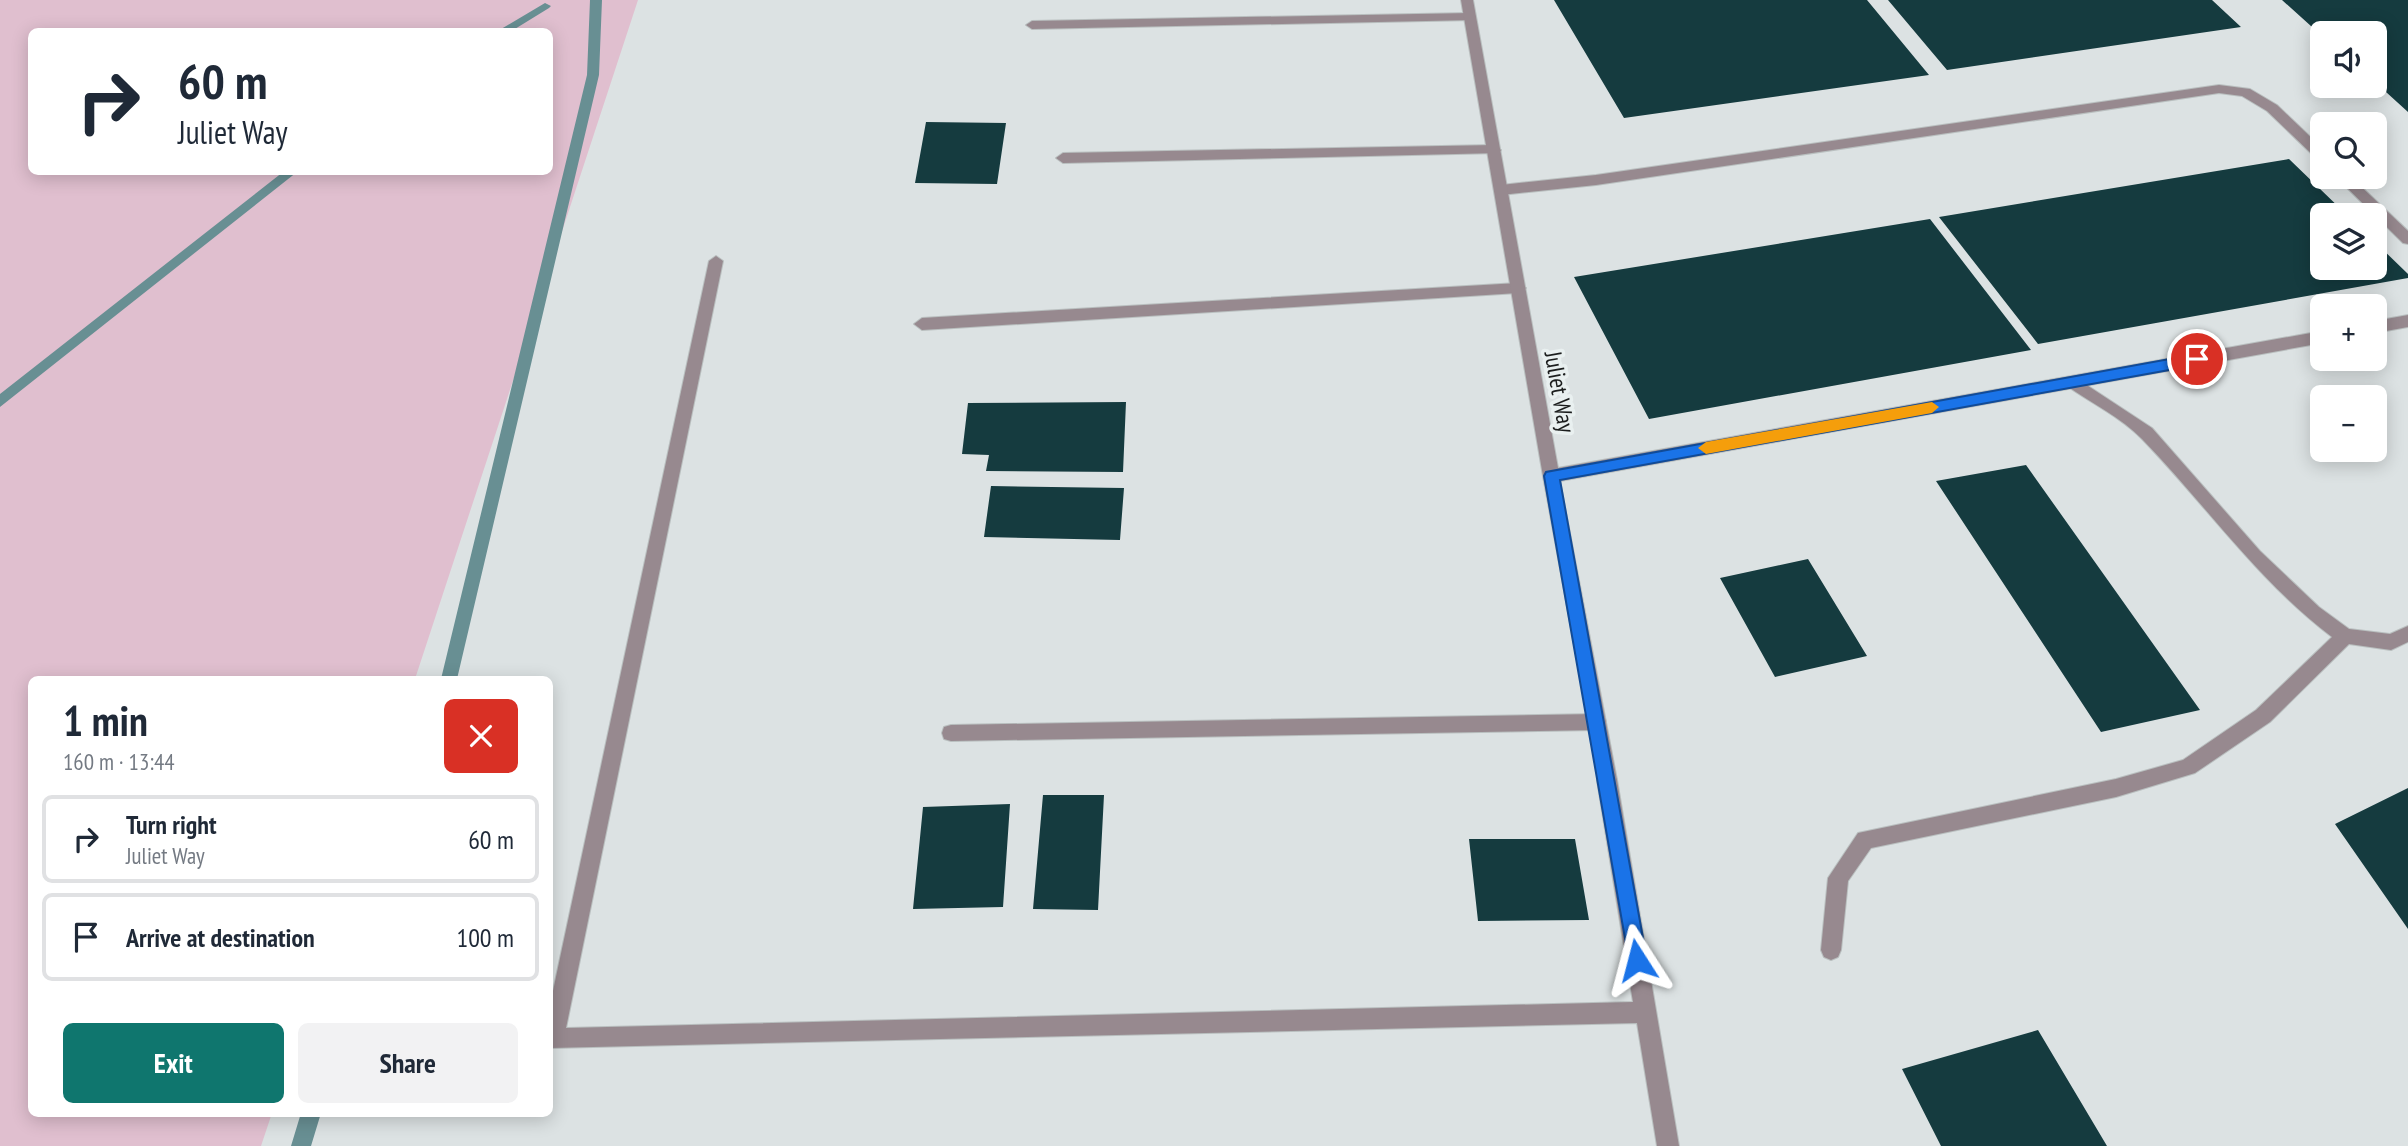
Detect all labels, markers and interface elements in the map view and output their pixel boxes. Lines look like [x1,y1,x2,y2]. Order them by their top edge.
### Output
map controls [2310,21,2387,462]
button: sound [2310,21,2387,98]
text: 60 m [178,49,267,113]
icon: right [63,56,154,147]
text: Juliet Way [178,111,288,153]
button: search [2310,112,2387,189]
button: layers [2310,203,2387,280]
button: + [2310,294,2387,371]
pin [2167,329,2227,389]
icon: arrive [2178,340,2216,378]
street label: Juliet Way [1537,348,1582,435]
button: − [2310,385,2387,462]
text: 1 min [63,693,148,748]
button: close [444,699,518,773]
text: 160 m · 13:44 [63,747,175,776]
text: Turn right [126,808,217,841]
icon: right [67,820,105,858]
text: 60 m [468,823,514,856]
text: Juliet Way [126,841,205,870]
icon: arrive [67,918,105,956]
text: Arrive at destination [126,921,315,954]
text: 100 m [456,921,514,954]
position arrow [1600,923,1674,997]
button: Exit [63,1023,284,1103]
button: Share [298,1023,518,1103]

